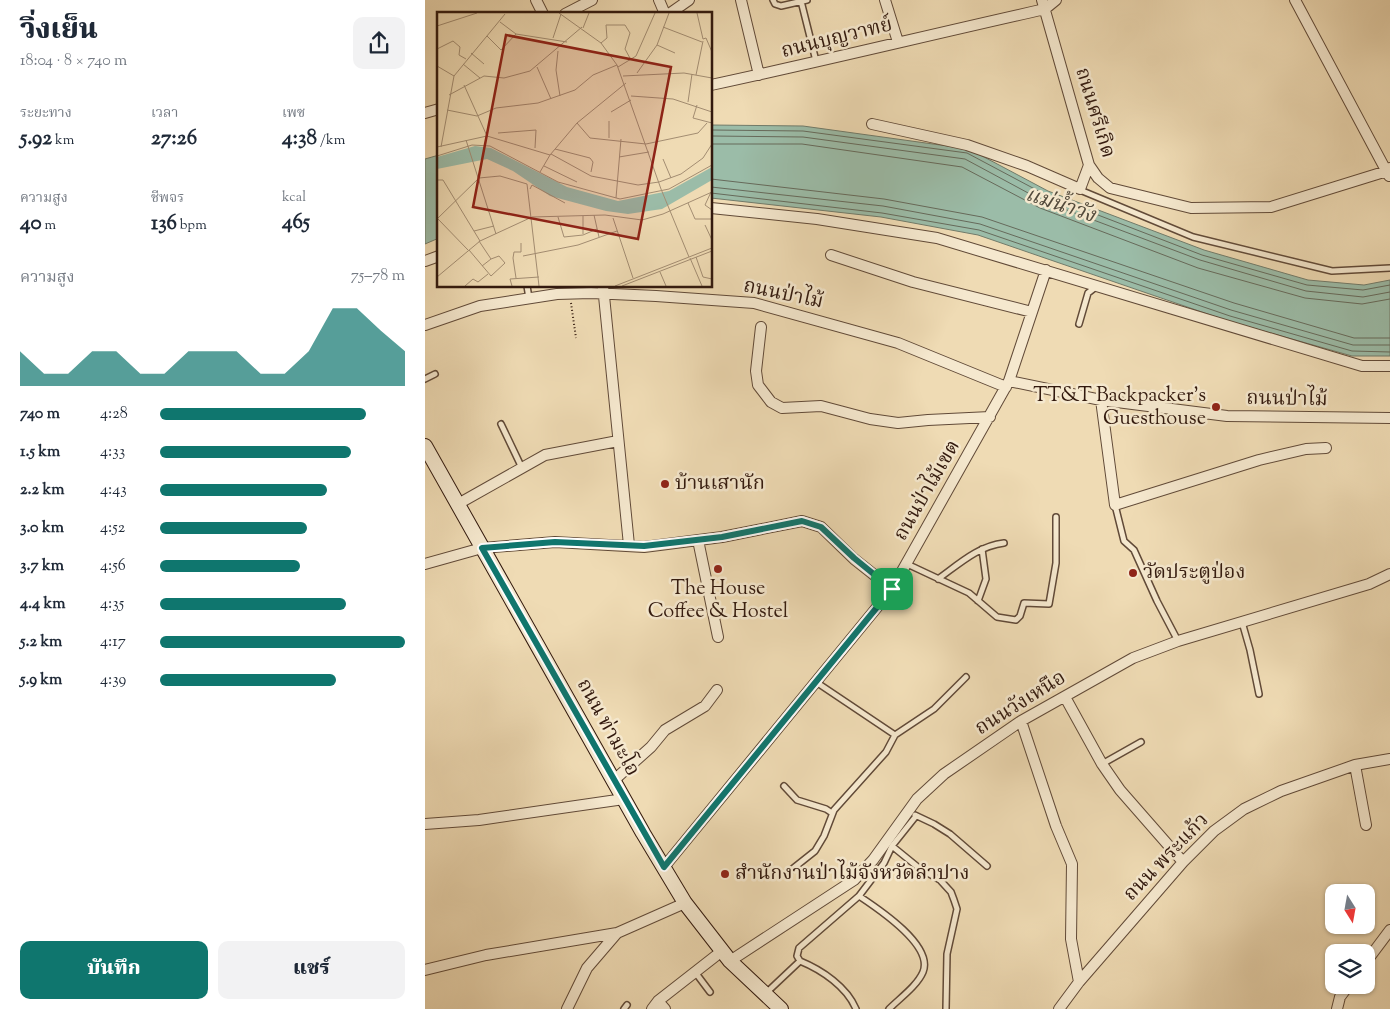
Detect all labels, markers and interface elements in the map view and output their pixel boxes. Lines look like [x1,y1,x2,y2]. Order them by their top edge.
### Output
text: วิ่งเย็น [20,11,98,51]
street label: ถนนบุญวาทย์ [778,11,896,67]
inset map [437,12,713,288]
button: share [353,17,405,69]
text: 18:04 · 8 × 740 m [20,50,127,73]
street label: ถนนศรีเกิด [1066,64,1122,162]
text: ระยะทาง [20,104,72,124]
text: เวลา [151,104,178,124]
text: เพซ [282,104,305,124]
text: 5.92 [20,124,52,154]
text: 27:26 [151,124,197,154]
text: 4:38 [282,124,317,154]
text: km [52,131,74,151]
text: /km [317,131,345,151]
water label: แม่น้ำวัง [1021,178,1101,232]
text: kcal [282,188,306,208]
text: ความสูง [20,189,68,209]
text: ชีพจร [151,189,184,209]
text: 465 [282,208,310,238]
text: 40 [20,209,42,239]
text: 136 [151,209,177,239]
text: m [42,216,56,236]
text: bpm [177,216,207,236]
text: 75–78 m [351,265,405,288]
text: ความสูง [20,267,75,290]
street label: ถนนป่าไม้ [740,271,826,318]
place label: TT&T Backpacker's Guesthouse [1033,382,1206,434]
street label: ถนนป่าไม้ [1246,384,1328,415]
marker: TT&T Backpacker's Guesthouse [1210,401,1222,413]
text: 740 m [20,403,60,426]
text: 4:28 [100,403,128,426]
street label: ถนนป่าไม้เขต [887,435,969,547]
text: 1.5 km [20,441,60,464]
text: 4:33 [100,441,125,464]
place label: บ้านเสานัก [675,470,765,499]
marker: บ้านเสานัก [659,478,671,490]
text: 2.2 km [20,479,64,502]
text: 4:43 [100,479,127,502]
text: 3.0 km [20,517,64,540]
text: 4:52 [100,517,125,540]
text: 3.7 km [20,555,64,578]
text: 4:56 [100,555,126,578]
place label: วัดประตูป่อง [1143,559,1245,588]
marker: The House Coffee & Hostel [712,563,724,575]
marker: วัดประตูป่อง [1127,567,1139,579]
pin [871,568,913,610]
place label: The House Coffee & Hostel [648,575,789,627]
icon: arrive [878,575,906,603]
text: 4.4 km [20,593,66,616]
text: 4:35 [100,593,124,616]
text: 5.2 km [20,631,62,654]
text: 4:17 [100,631,126,654]
street label: ถนนวังเหนือ [970,665,1072,743]
text: 5.9 km [20,669,62,692]
text: 4:39 [100,669,126,692]
street label: ถนน ท่ามะโอ [568,673,648,782]
street label: ถนน พระแก้ว [1118,807,1216,909]
place label: สำนักงานป่าไม้จังหวัดลำปาง [735,859,970,889]
marker: สำนักงานป่าไม้จังหวัดลำปาง [719,868,731,880]
north arrow [1325,884,1375,934]
map controls [1325,884,1375,994]
button: บันทึก [20,941,208,999]
button: แชร์ [218,941,405,999]
button: layers [1325,944,1375,994]

